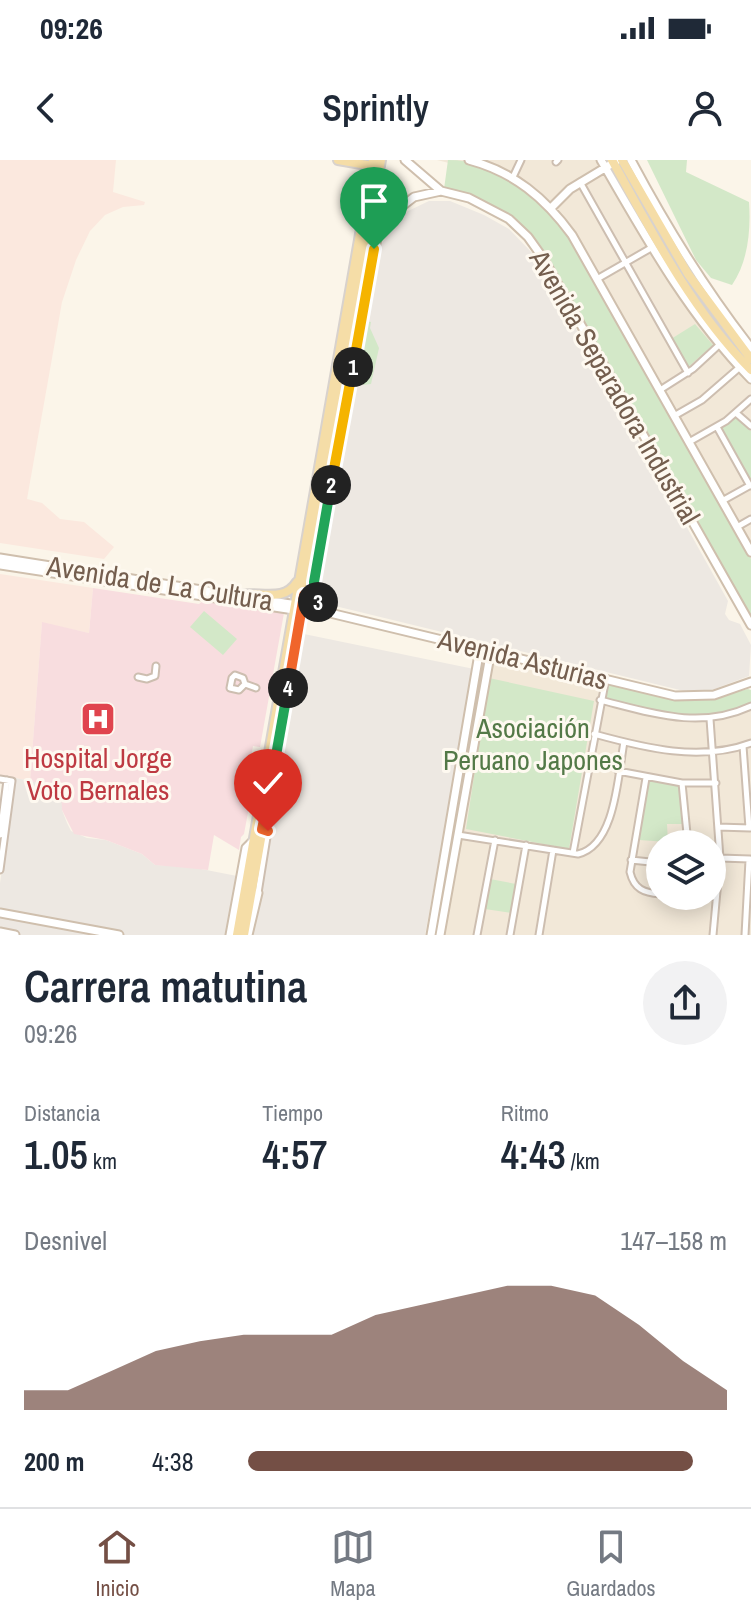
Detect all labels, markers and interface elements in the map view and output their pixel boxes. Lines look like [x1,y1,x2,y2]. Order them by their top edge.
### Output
text: 09:26 [40,8,103,48]
text: Sprintly [322,84,429,132]
icon: back [24,86,68,130]
icon: person [683,86,727,130]
pin [340,167,408,249]
icon: arrive [352,179,396,223]
street label: Avenida Separadora Industrial [520,242,709,531]
pin: 1 [333,347,373,387]
text: 1 [348,352,358,382]
pin: 2 [311,465,351,505]
text: 2 [326,470,336,500]
street label: Avenida de La Cultura [43,546,276,620]
pin: 3 [298,582,338,622]
text: 3 [313,587,323,617]
street label: Avenida Asturias [433,619,612,698]
pin: 4 [268,668,308,708]
text: 4 [283,673,293,703]
hospital icon: Hospital Jorge Voto Bernales [79,700,117,738]
park label: Asociación Peruano Japones [443,709,623,779]
place label: Hospital Jorge Voto Bernales [24,739,172,809]
pin [234,749,302,831]
icon: check [246,761,290,805]
map controls [646,830,726,910]
button: layers [646,830,726,910]
text: Carrera matutina [24,956,307,1016]
button: share [643,961,727,1045]
text: 09:26 [24,1016,77,1051]
text: Distancia [24,1098,100,1128]
text: Tiempo [262,1098,323,1128]
text: Ritmo [501,1098,549,1128]
text: 1.05 [24,1128,88,1181]
text: 4:57 [262,1128,327,1181]
text: 4:43 [501,1128,566,1181]
text: km [88,1146,117,1176]
text: /km [566,1146,600,1176]
text: Desnivel [24,1223,107,1258]
text: 147–158 m [620,1223,727,1258]
text: 200 m [24,1444,84,1479]
text: 4:38 [152,1444,194,1479]
tab: Inicio [95,1525,140,1603]
tab: Mapa [330,1525,375,1603]
tab: Guardados [566,1525,656,1603]

